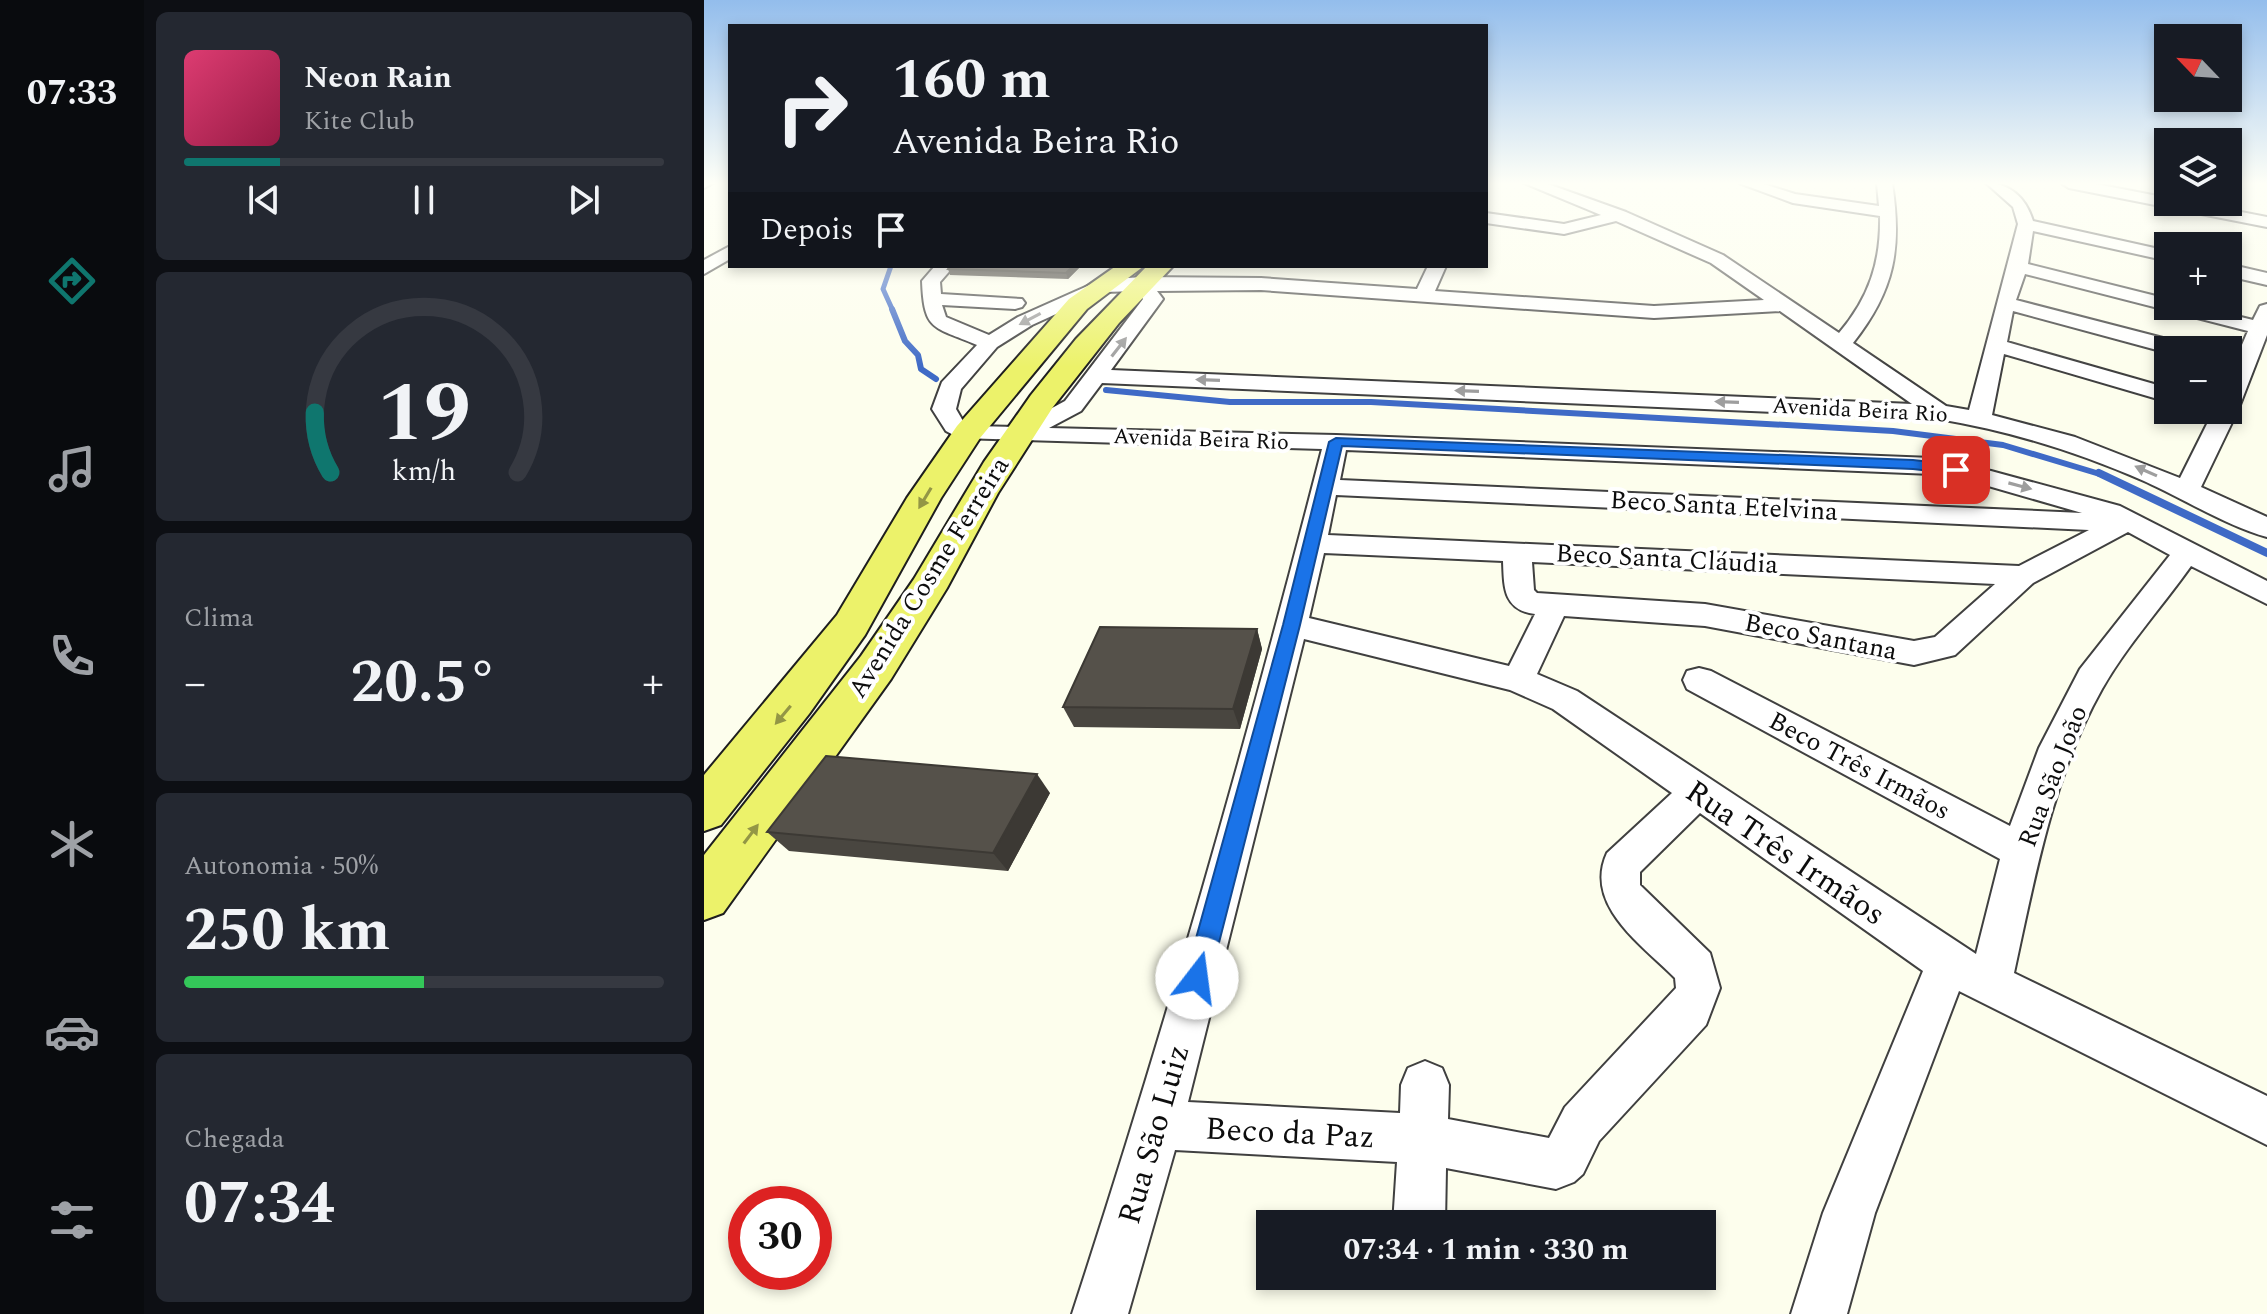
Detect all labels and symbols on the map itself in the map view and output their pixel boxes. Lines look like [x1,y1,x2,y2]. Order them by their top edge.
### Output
north arrow [2154,24,2242,112]
one-way arrow [1019,312,1042,325]
one-way arrow [1110,337,1126,357]
one-way arrow [1195,374,1220,387]
one-way arrow [1454,384,1479,397]
street label: Avenida Beira Rio [1771,389,1949,432]
one-way arrow [1714,395,1739,408]
street label: Avenida Beira Rio [1113,420,1289,459]
pin [1922,436,1990,504]
street label: Avenida Cosme Ferreira [838,449,1020,706]
one-way arrow [2134,465,2157,478]
street label: Beco Santa Etelvina [1609,480,1839,532]
one-way arrow [2007,480,2032,492]
one-way arrow [918,487,932,509]
street label: Beco Santa Cláudia [1555,533,1779,585]
street label: Beco Santana [1741,603,1901,671]
street label: Rua São João [2008,700,2098,853]
street label: Beco Três Irmãos [1761,701,1958,831]
one-way arrow [775,704,792,724]
street label: Rua Três Irmãos [1675,768,1895,939]
one-way arrow [742,824,758,844]
position arrow [1155,936,1239,1020]
street label: Rua São Luiz [1105,1039,1203,1230]
street label: Beco da Paz [1204,1105,1376,1162]
speed limit sign: 30 [728,1186,832,1290]

